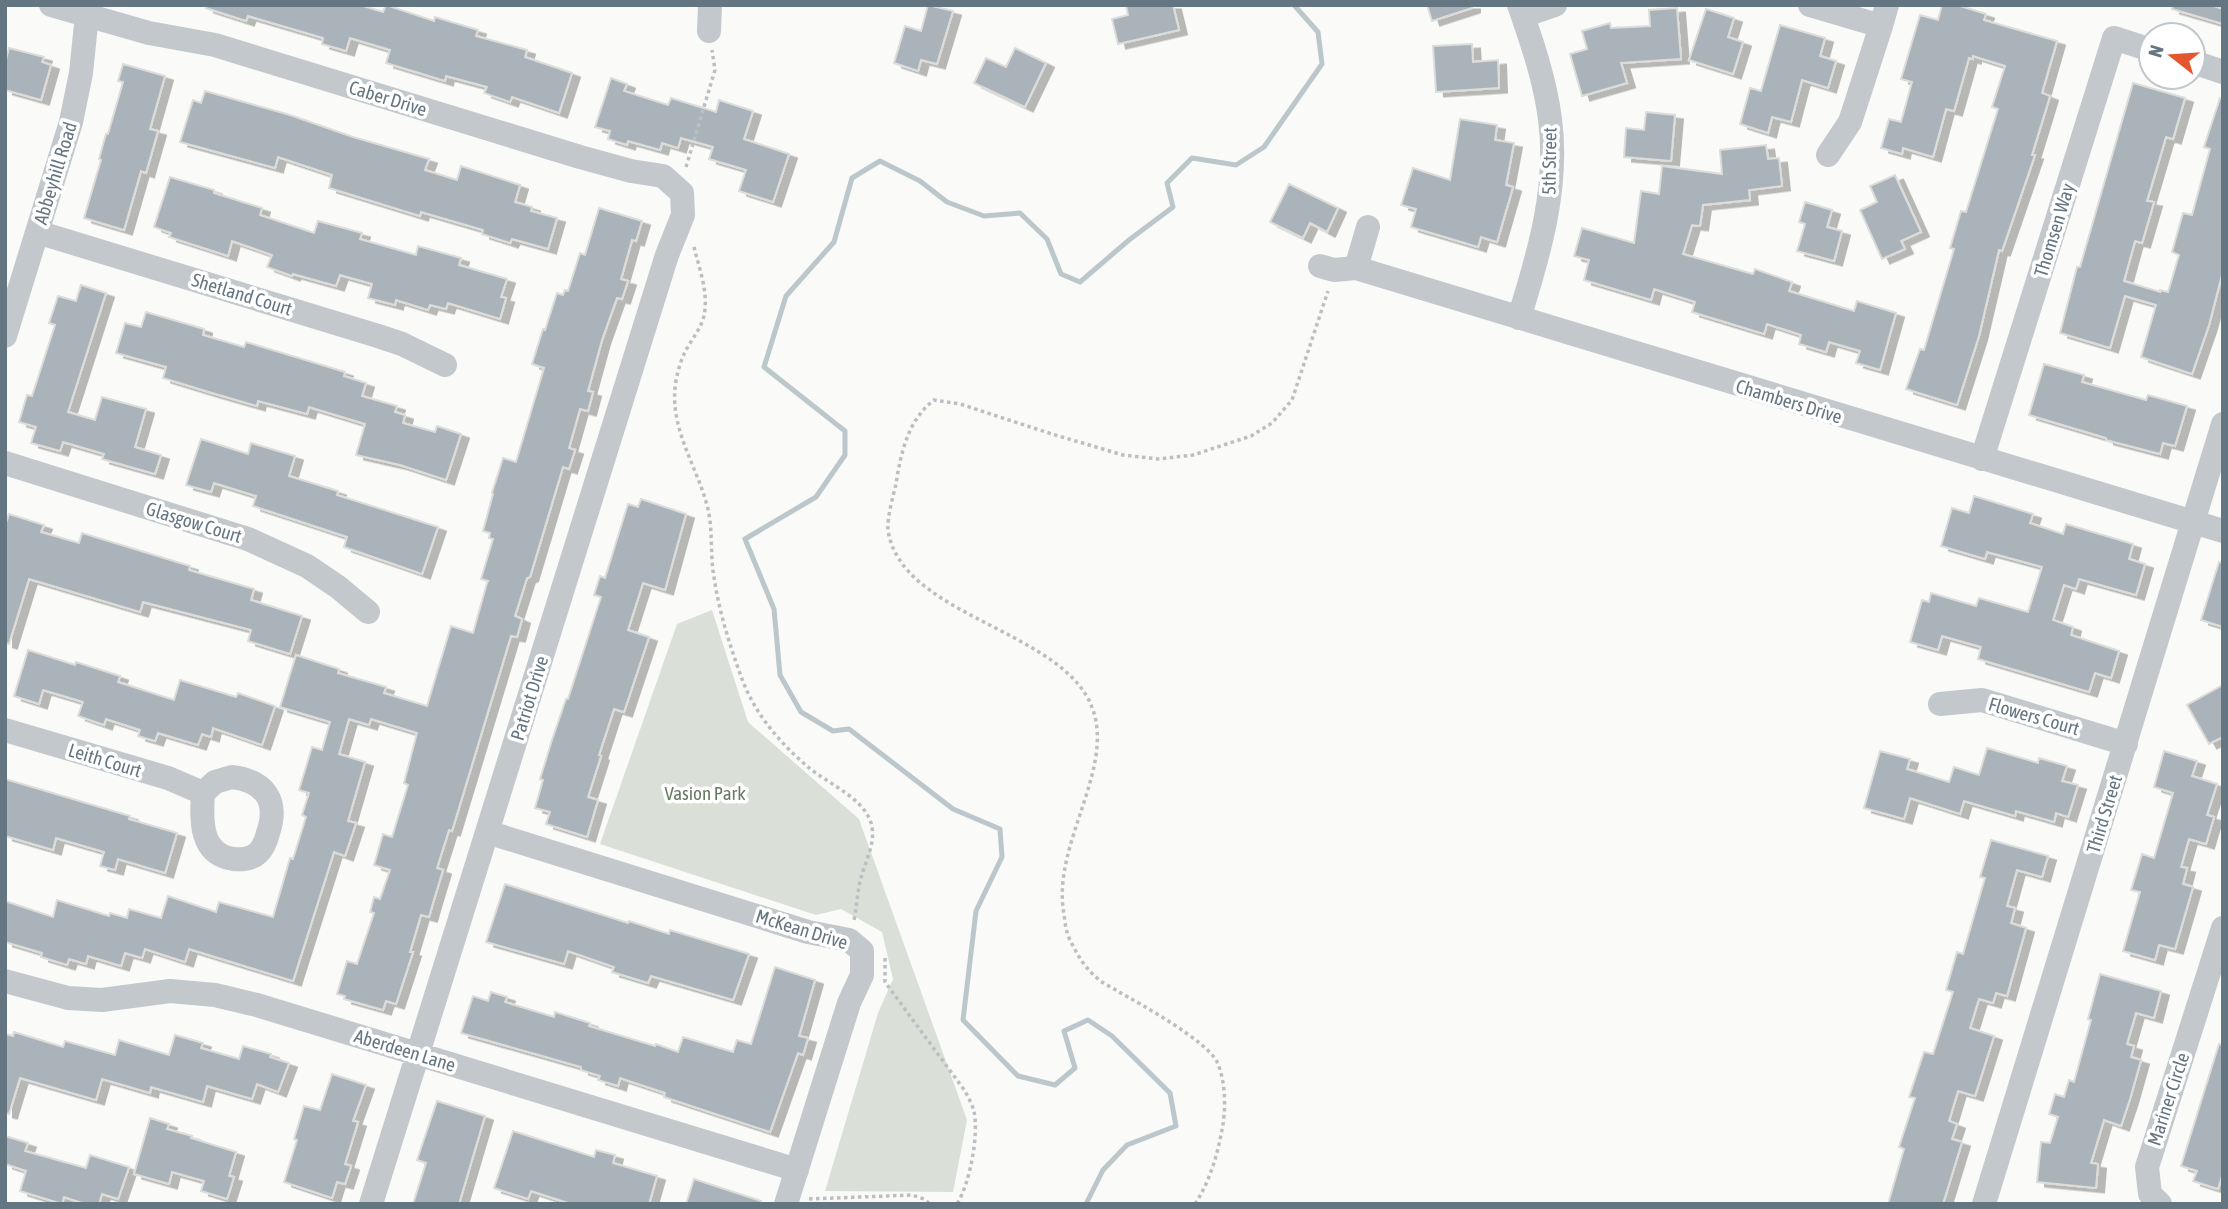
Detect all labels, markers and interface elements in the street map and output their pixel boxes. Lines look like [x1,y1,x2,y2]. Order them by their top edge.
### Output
north arrow [2137,21,2207,91]
text: N [2144,42,2168,60]
street label: Caber Drive [346,76,430,120]
street label: Abbeyhill Road [29,119,81,227]
street label: 5th Street [1537,127,1561,195]
street label: Thomsen Way [2029,180,2079,280]
street label: Shetland Court [189,268,295,320]
street label: Chambers Drive [1733,374,1845,428]
street label: Glasgow Court [144,497,244,547]
street label: Patriot Drive [506,653,552,743]
street label: Flowers Court [1986,693,2082,739]
street label: Leith Court [66,738,144,782]
street label: Third Street [2082,772,2126,856]
park label: Vasion Park [664,782,746,804]
street label: McKean Drive [753,905,851,953]
street label: Aberdeen Lane [352,1024,458,1076]
street label: Mariner Circle [2143,1050,2193,1148]

